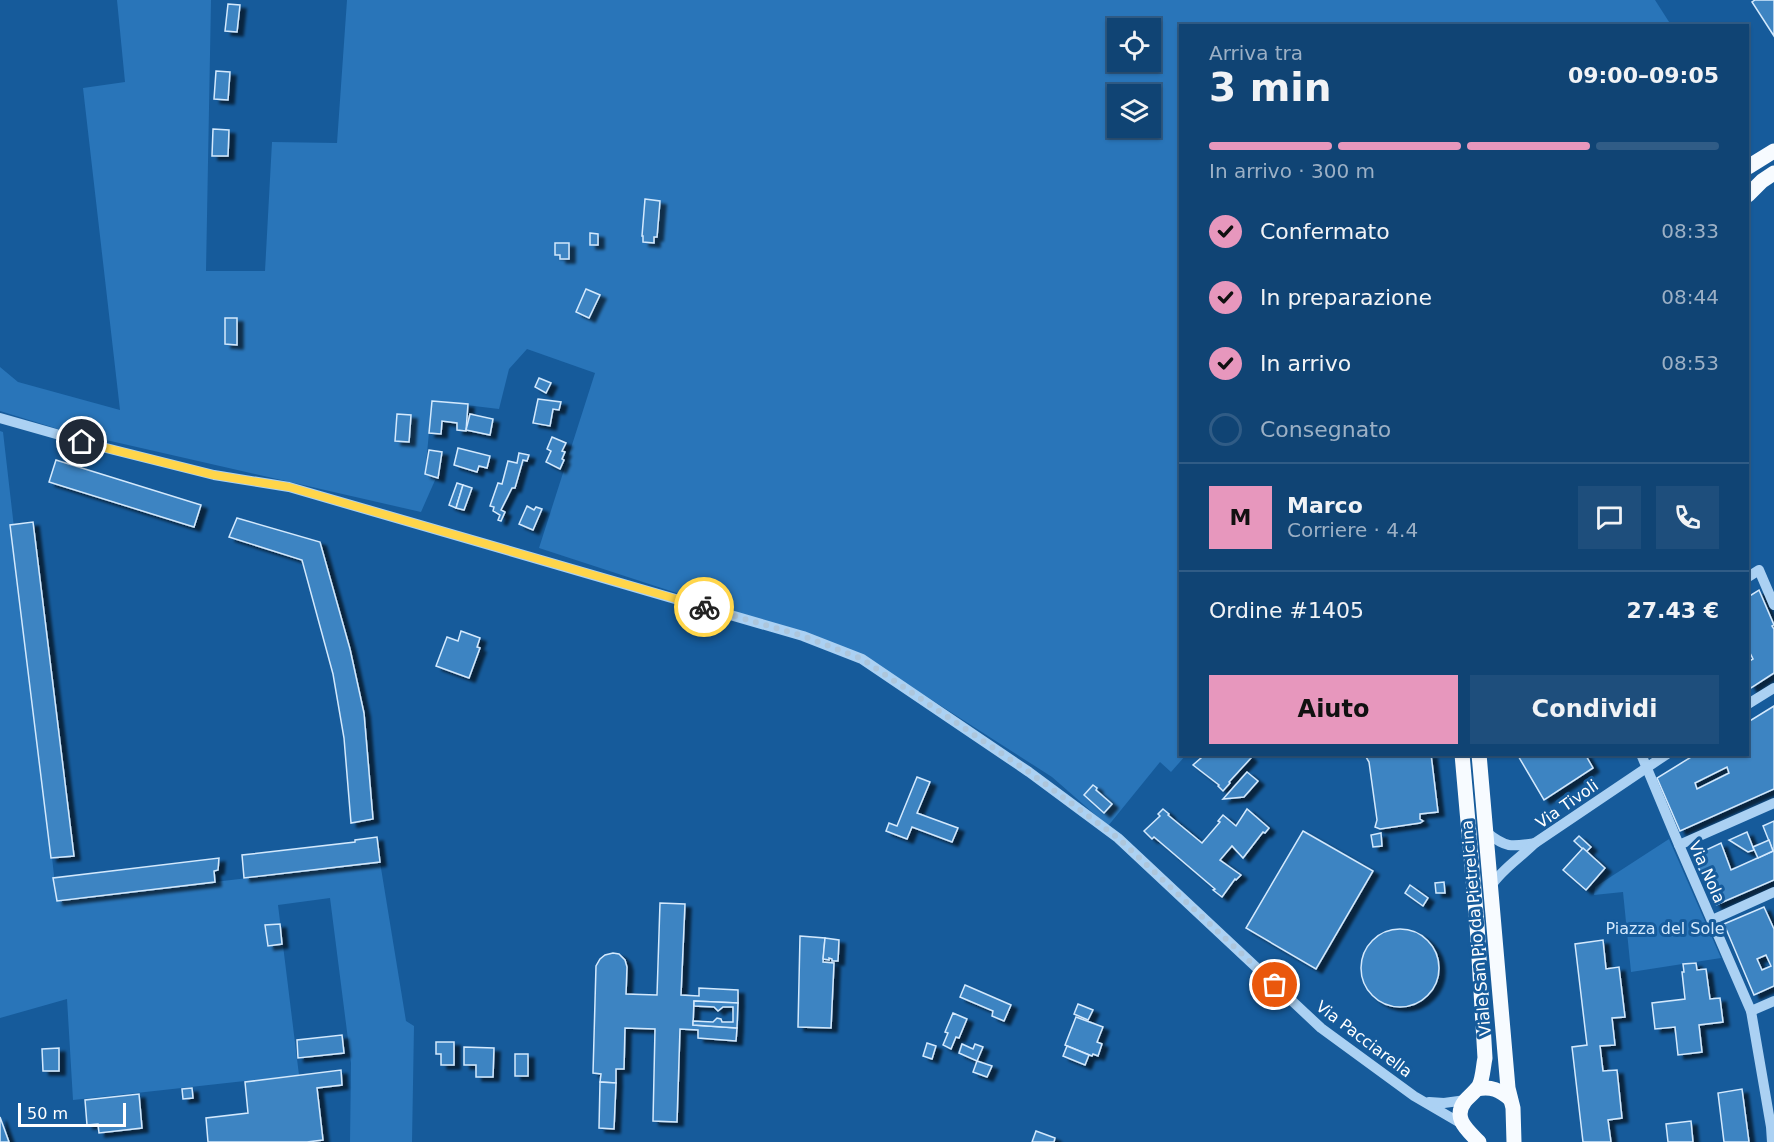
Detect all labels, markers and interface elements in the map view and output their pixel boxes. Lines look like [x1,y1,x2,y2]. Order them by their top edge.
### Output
map controls [1107,18,1161,138]
button: locate [1107,18,1161,72]
text: Arriva tra [1209,41,1303,65]
text: 09:00–09:05 [1568,63,1719,88]
text: 3 min [1209,65,1331,110]
button: layers [1107,84,1161,138]
text: In arrivo · 300 m [1209,159,1375,183]
icon: check [1209,215,1242,248]
text: Confermato [1260,219,1390,244]
text: 08:33 [1661,219,1719,243]
icon: check [1209,281,1242,314]
text: In preparazione [1260,285,1432,310]
text: 08:44 [1661,285,1719,309]
icon: check [1209,347,1242,380]
text: In arrivo [1260,351,1351,376]
text: 08:53 [1661,351,1719,375]
pin [56,416,107,467]
text: Consegnato [1260,417,1391,442]
icon: home [65,425,98,458]
button: chat [1578,486,1641,549]
button: phone [1656,486,1719,549]
text: Marco [1287,493,1363,518]
text: M [1230,505,1251,530]
text: Corriere · 4.4 [1287,518,1418,542]
courier [674,577,734,637]
icon: bike [688,591,721,624]
text: Ordine #1405 [1209,598,1364,623]
text: 27.43 € [1626,598,1719,623]
button: Aiuto [1209,675,1458,744]
button: Condividi [1470,675,1719,744]
street label: Via Tivoli [1532,776,1602,832]
street label: Viale San Pio da Pietrelcina [1457,819,1495,1037]
street label: Via Nola [1685,838,1729,906]
park label: Piazza del Sole [1606,919,1725,938]
pin [1249,959,1300,1010]
icon: bag [1258,968,1291,1001]
street label: Via Pacciarella [1312,997,1416,1081]
scale bar [18,1100,126,1128]
text: 50 m [27,1104,68,1123]

